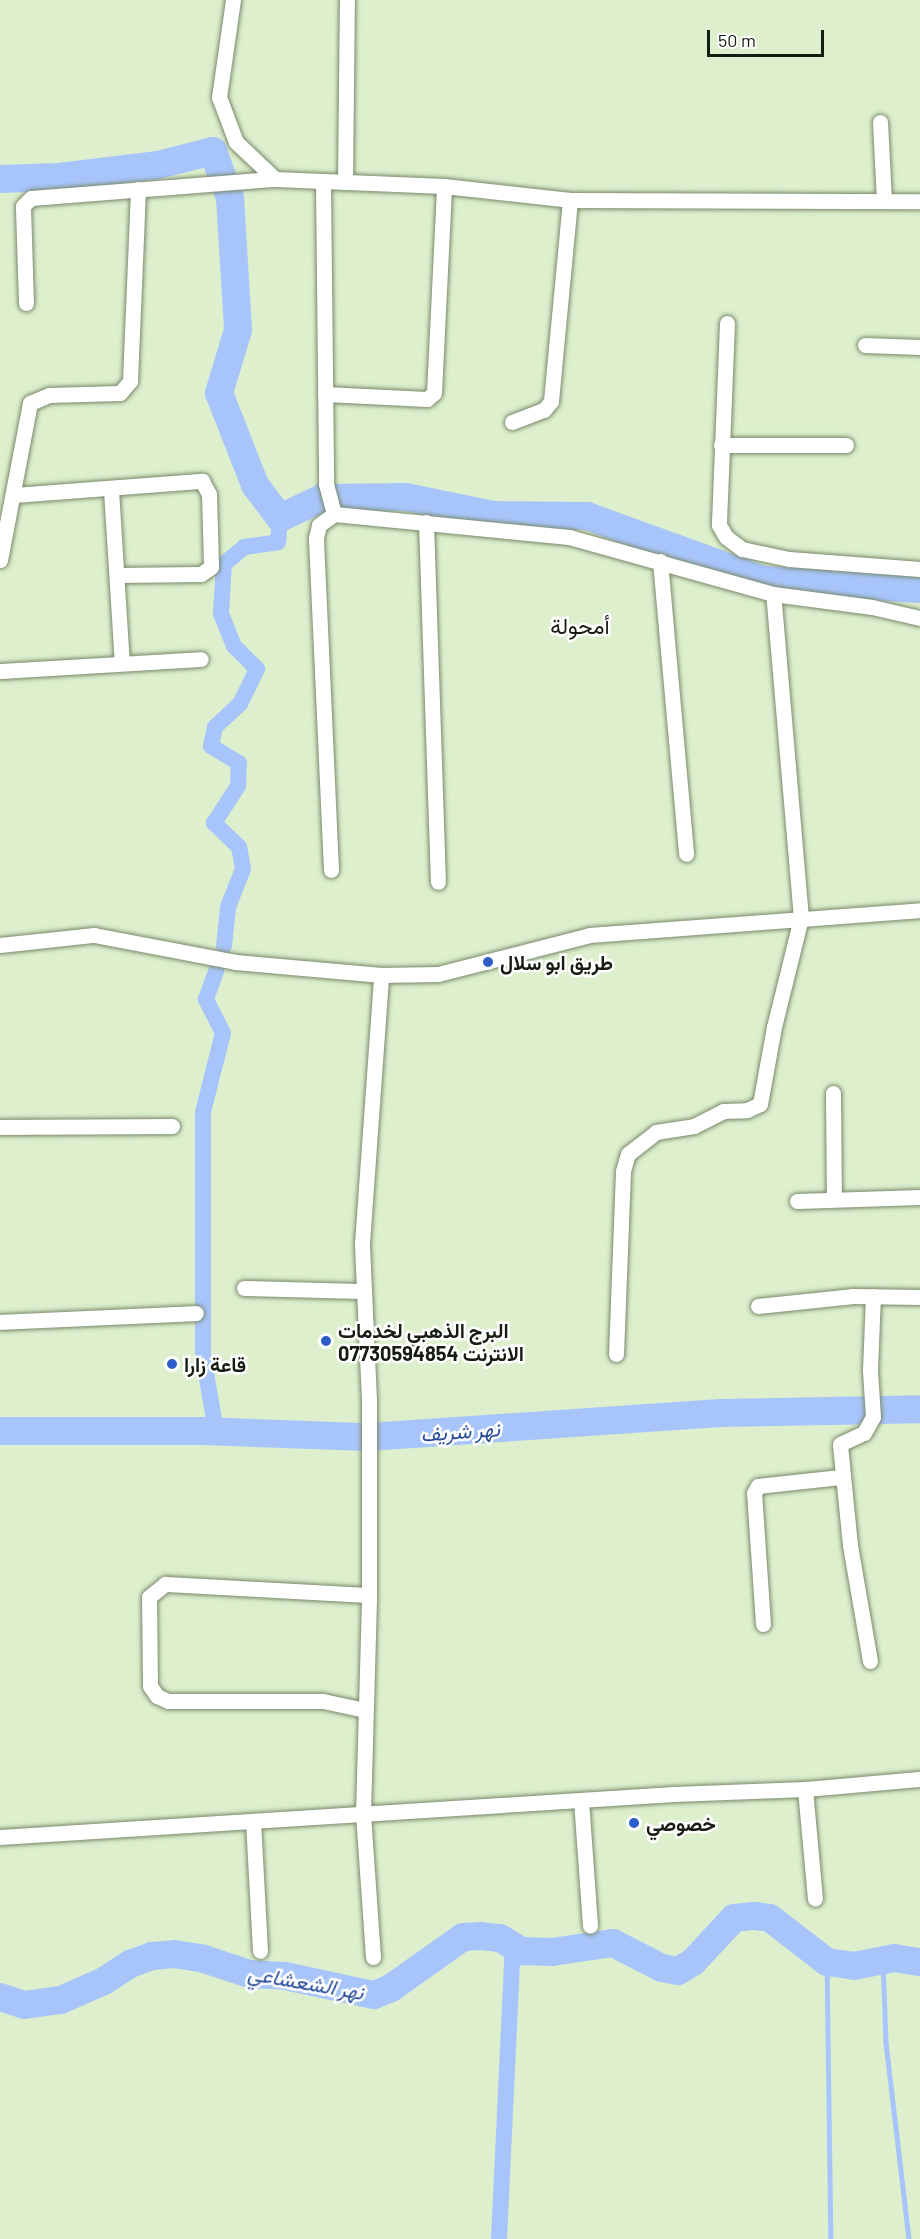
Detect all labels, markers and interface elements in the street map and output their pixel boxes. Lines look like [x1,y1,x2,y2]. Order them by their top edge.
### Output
scale bar [710,18,827,56]
text: 50 m [718,29,756,51]
district label: أمحولة [550,613,610,639]
place label: طريق ابو سلال [500,950,613,974]
marker: طريق ابو سلال [481,955,495,969]
place label: البرج الذهبي لخدمات الانترنت 07730594854 [338,1318,524,1365]
marker: البرج الذهبي لخدمات الانترنت 07730594854 [319,1334,333,1348]
place label: قاعة زارا [184,1352,246,1376]
marker: قاعة زارا [165,1357,179,1371]
water label: نهر شريف [420,1416,500,1446]
place label: خصوصي [646,1811,716,1835]
marker: خصوصي [627,1816,641,1830]
water label: نهر الشعشاعي [246,1959,366,2005]

